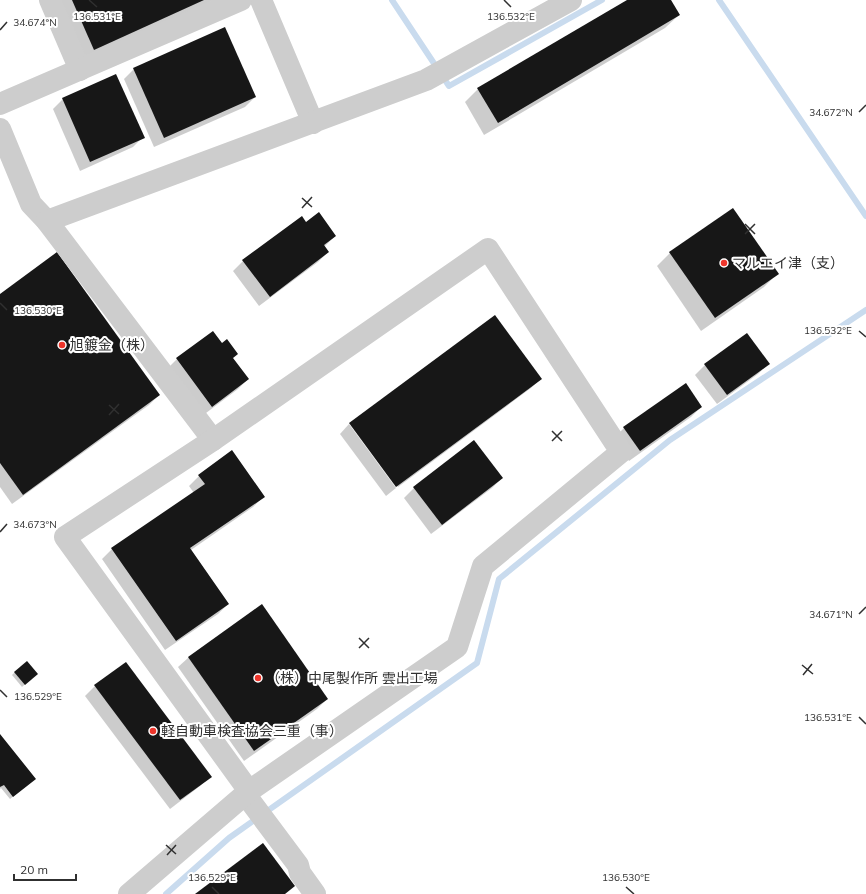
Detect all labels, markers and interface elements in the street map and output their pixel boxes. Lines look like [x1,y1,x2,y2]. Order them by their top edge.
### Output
text: 136.531°E [73,10,121,23]
text: 136.532°E [487,10,535,23]
text: 34.674°N [13,16,57,29]
text: 34.672°N [809,106,853,119]
place label: マルエイ津（支） [732,254,844,272]
marker: マルエイ津（支） [719,258,729,268]
text: 136.530°E [14,304,62,317]
text: 136.532°E [804,324,852,337]
place label: 旭鍍金（株） [70,336,154,354]
marker: 旭鍍金（株） [57,340,67,350]
text: 34.673°N [13,518,57,531]
text: 34.671°N [809,608,853,621]
place label: （株）中尾製作所 雲出工場 [266,669,438,687]
marker: （株）中尾製作所 雲出工場 [253,673,263,683]
text: 136.529°E [14,690,62,703]
text: 136.531°E [804,711,852,724]
place label: 軽自動車検査協会三重（事） [161,722,343,740]
marker: 軽自動車検査協会三重（事） [148,726,158,736]
scale bar [14,856,76,882]
text: 20 m [20,862,48,877]
text: 136.529°E [188,871,236,884]
text: 136.530°E [602,871,650,884]

